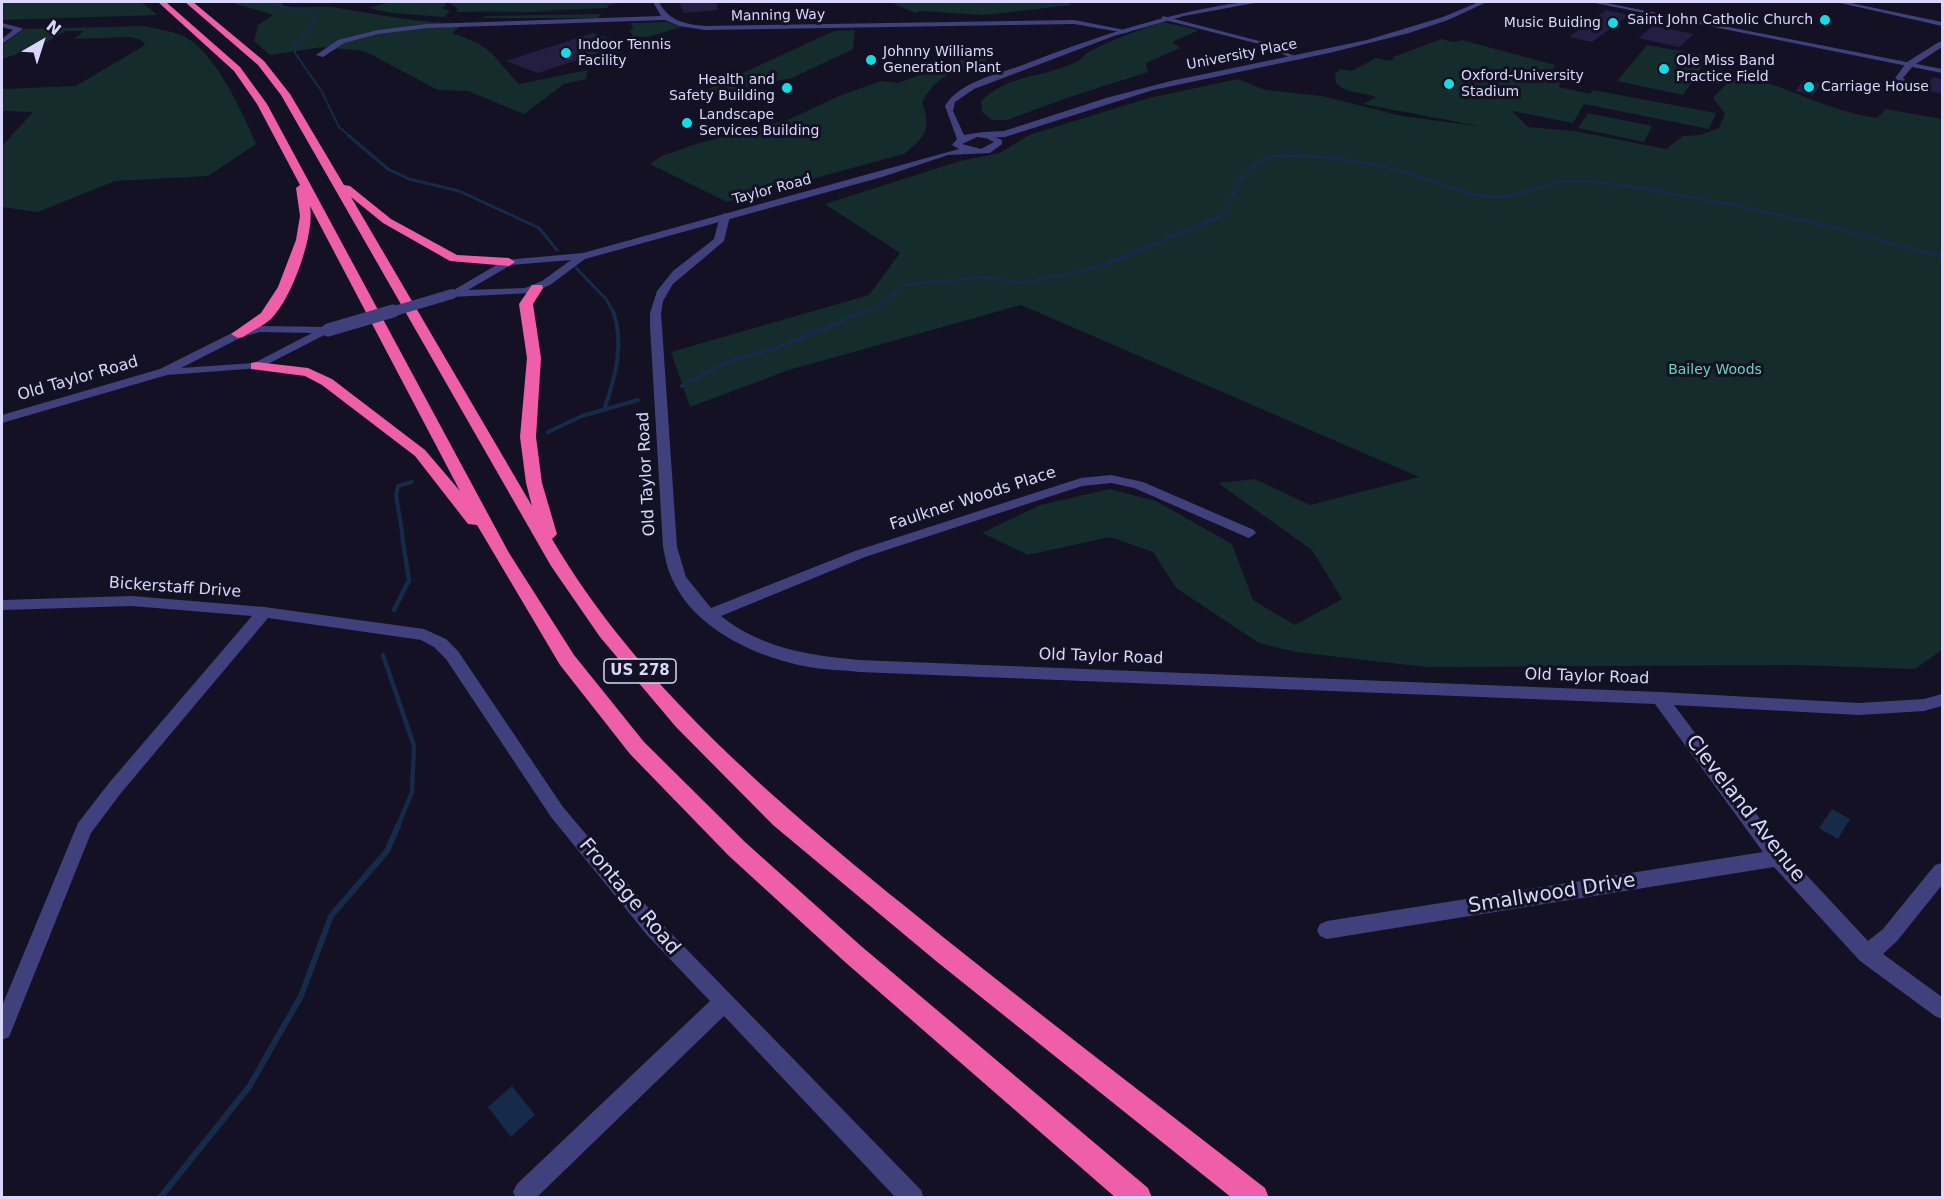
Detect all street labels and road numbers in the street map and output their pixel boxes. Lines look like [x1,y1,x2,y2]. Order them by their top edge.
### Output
street label: Manning Way [731,7,825,25]
street label: University Place [1185,36,1299,74]
street label: Taylor Road [731,171,813,209]
street label: Old Taylor Road [15,353,141,405]
street label: Old Taylor Road [634,411,660,537]
street label: Faulkner Woods Place [887,463,1059,535]
street label: Bickerstaff Drive [108,574,242,602]
street label: Old Taylor Road [1038,645,1164,669]
road number: US 278 [604,659,676,683]
street label: Old Taylor Road [1524,665,1650,689]
street label: Cleveland Avenue [1680,731,1810,887]
street label: Frontage Road [573,834,685,960]
street label: Smallwood Drive [1467,869,1637,919]

